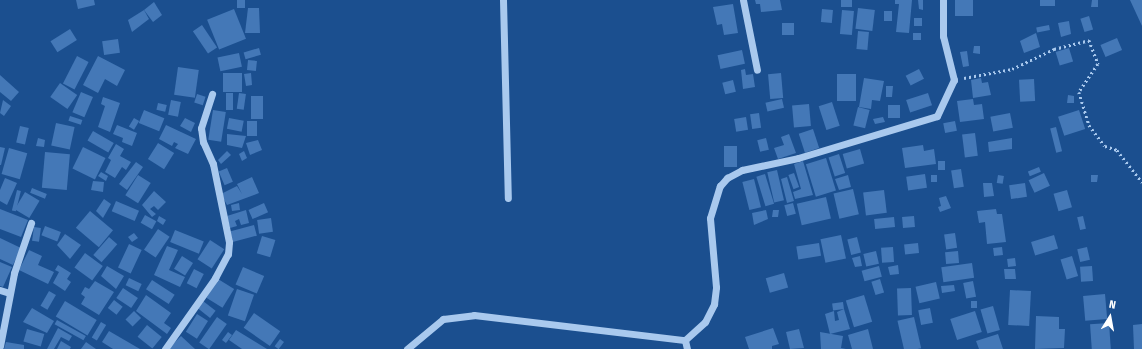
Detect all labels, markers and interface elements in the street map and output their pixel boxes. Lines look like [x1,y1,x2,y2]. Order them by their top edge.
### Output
north arrow [1090,297,1130,337]
text: N [1108,298,1117,312]

